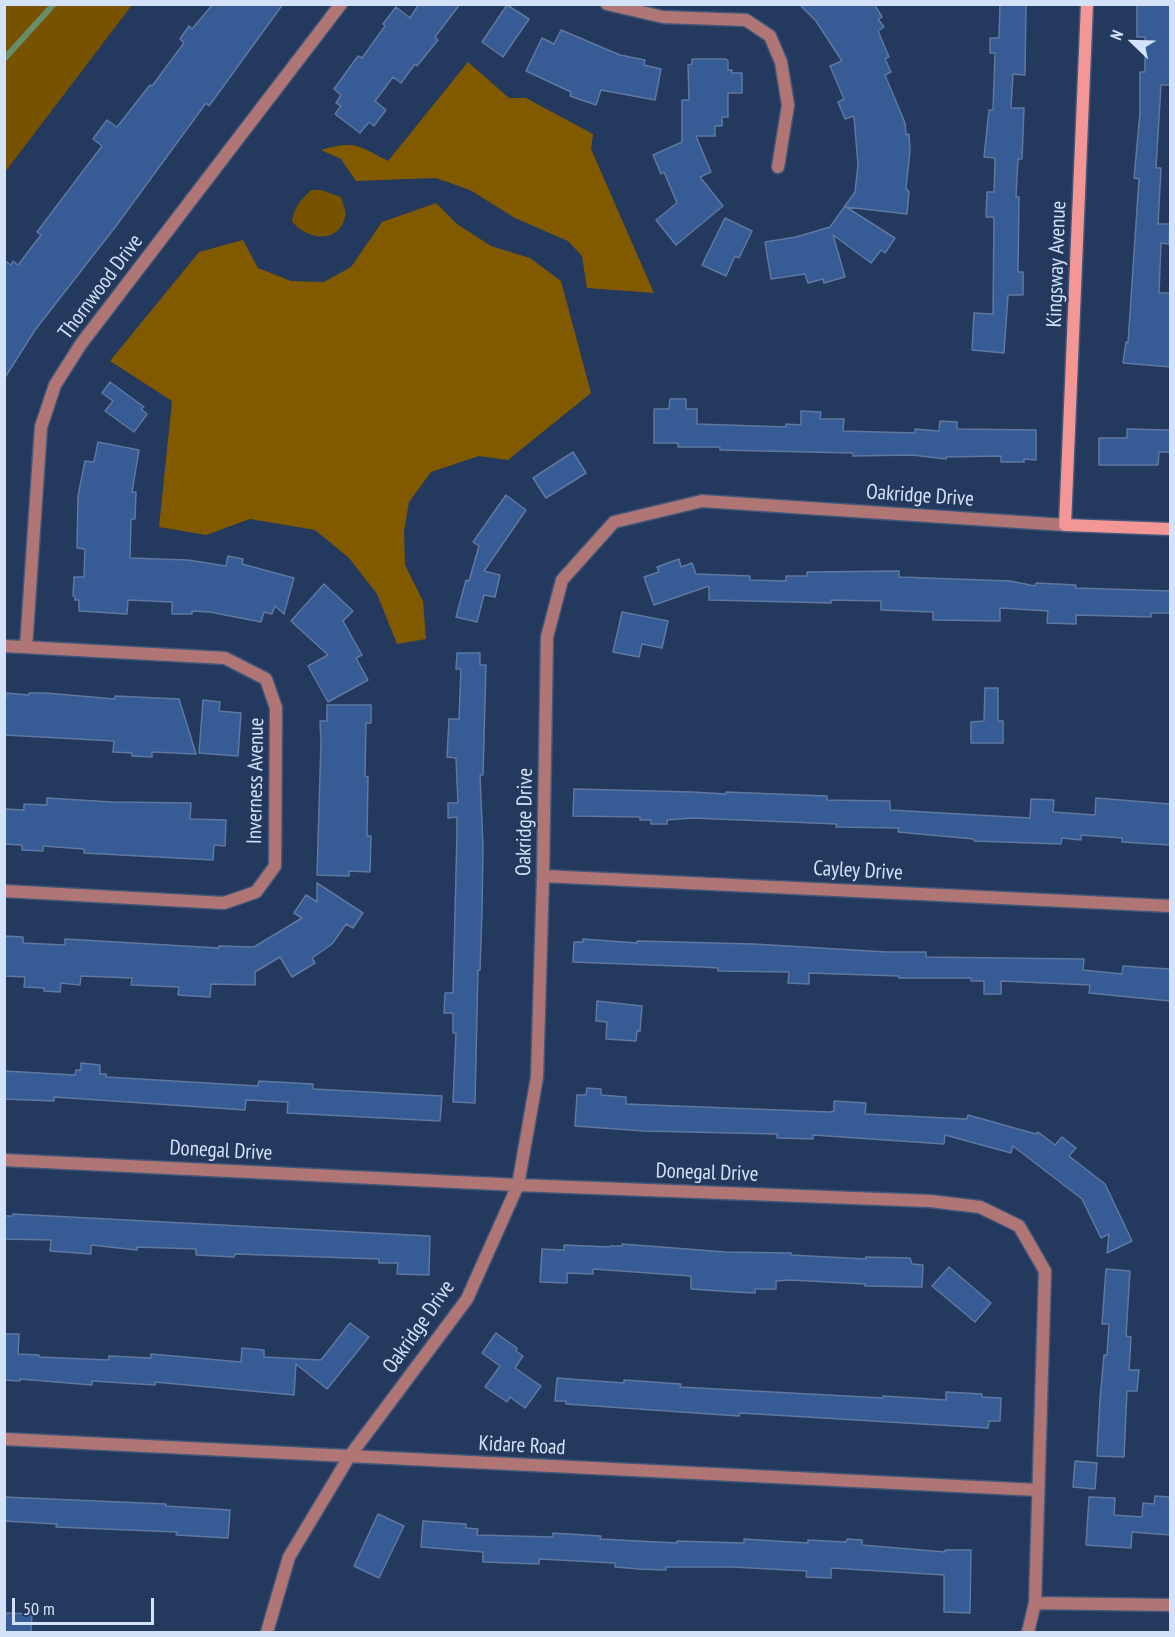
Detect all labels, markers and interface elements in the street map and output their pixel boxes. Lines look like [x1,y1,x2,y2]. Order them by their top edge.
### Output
north arrow [1103,12,1163,72]
text: N [1106,27,1127,43]
street label: Kingsway Avenue [1042,200,1072,328]
street label: Thornwood Drive [53,230,149,344]
street label: Oakridge Drive [865,480,975,512]
street label: Inverness Avenue [242,718,270,844]
street label: Oakridge Drive [511,768,539,876]
street label: Cayley Drive [813,856,903,886]
street label: Donegal Drive [169,1136,273,1166]
street label: Donegal Drive [655,1159,759,1187]
street label: Oakridge Drive [378,1276,460,1378]
street label: Kidare Road [478,1431,566,1461]
scale bar [15,1586,158,1624]
text: 50 m [23,1597,55,1620]

